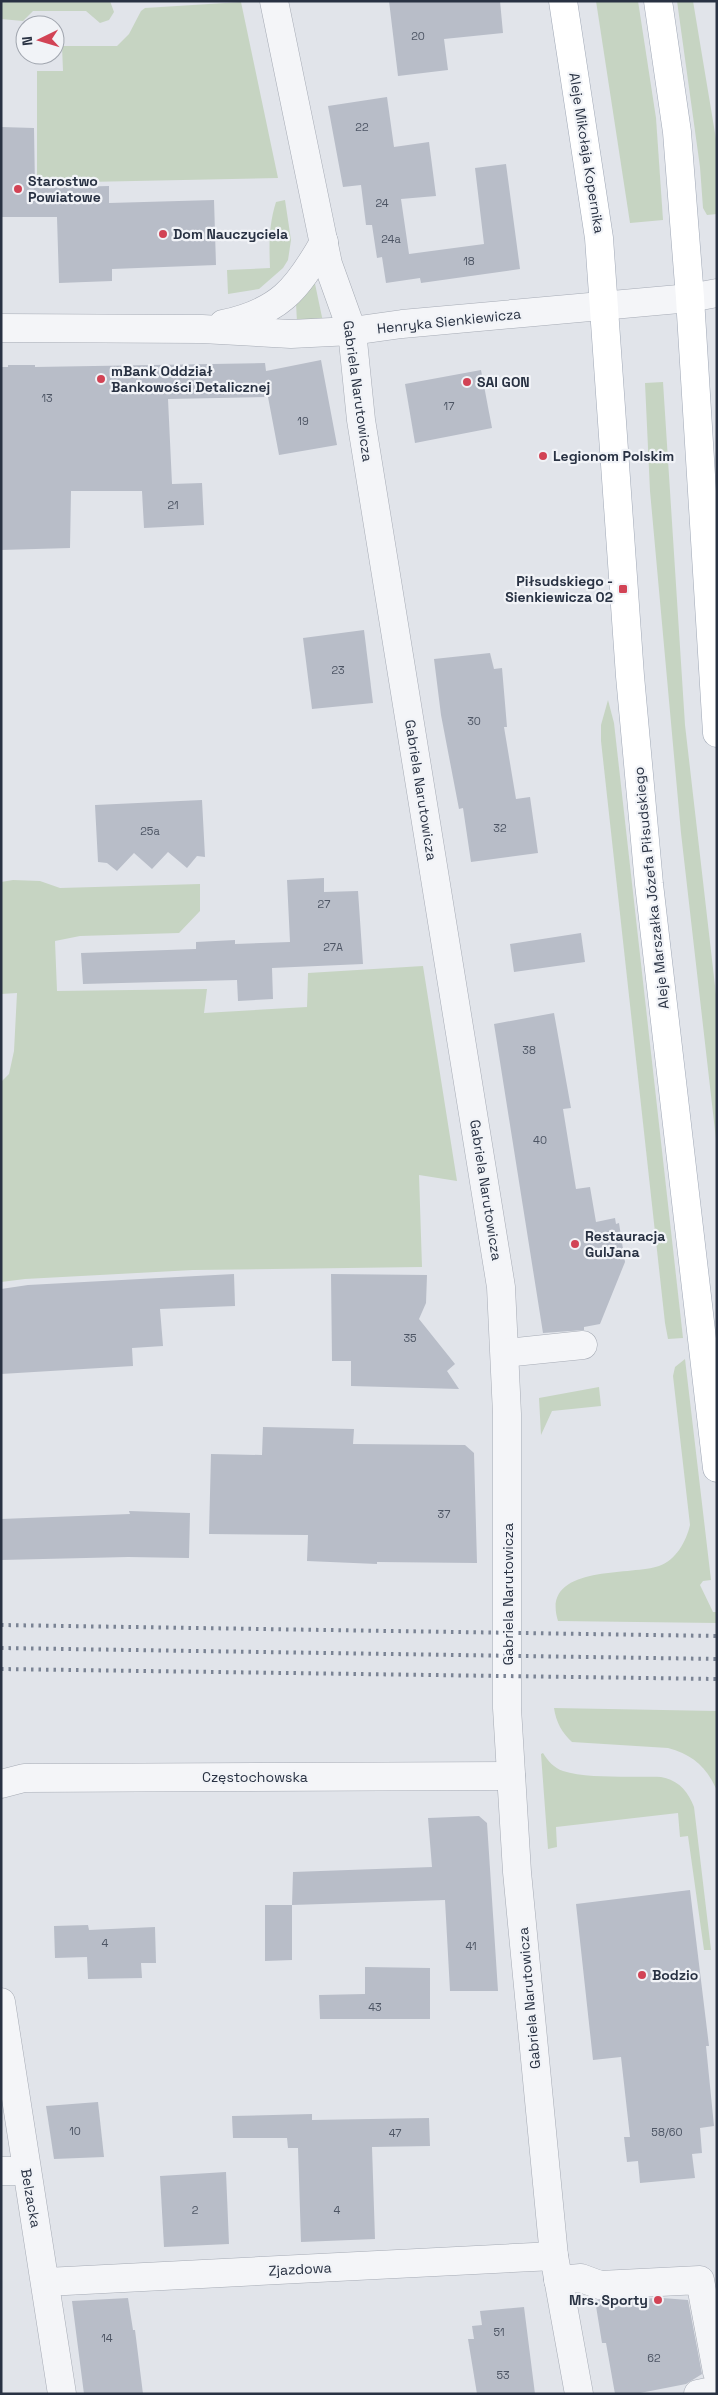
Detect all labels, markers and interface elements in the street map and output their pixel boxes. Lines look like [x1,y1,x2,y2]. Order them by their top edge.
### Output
north arrow [15,15,65,65]
house number: 20 [411,29,425,43]
text: N [18,36,36,47]
street label: Aleje Mikołaja Kopernika [565,71,609,235]
house number: 22 [355,120,369,134]
place label: Starostwo Powiatowe [28,172,101,206]
marker: Starostwo Powiatowe [12,183,24,195]
house number: 24 [375,196,389,210]
place label: Dom Nauczyciela [173,225,288,243]
marker: Dom Nauczyciela [157,228,169,240]
house number: 24a [381,232,401,246]
house number: 18 [463,254,475,268]
street label: Henryka Sienkiewicza [376,304,522,338]
street label: Gabriela Narutowicza [339,319,377,463]
place label: mBank Oddział Bankowości Detalicznej [111,362,271,396]
marker: mBank Oddział Bankowości Detalicznej [95,373,107,385]
place label: SAI GON [477,373,530,391]
marker: SAI GON [461,376,473,388]
house number: 13 [41,391,53,405]
house number: 17 [444,399,454,413]
house number: 19 [297,414,309,428]
place label: Legionom Polskim [553,447,674,465]
marker: Legionom Polskim [537,450,549,462]
house number: 21 [167,498,179,512]
place label: Piłsudskiego - Sienkiewicza 02 [505,572,613,606]
marker: Piłsudskiego - Sienkiewicza 02 [617,583,629,595]
house number: 23 [331,663,345,677]
house number: 30 [467,714,481,728]
street label: Gabriela Narutowicza [401,718,441,862]
street label: Aleje Marszałka Józefa Piłsudskiego [629,766,673,1010]
house number: 32 [493,821,507,835]
house number: 25a [140,824,160,838]
house number: 27 [318,897,330,911]
house number: 27A [323,940,343,954]
house number: 38 [522,1043,536,1057]
street label: Gabriela Narutowicza [466,1118,506,1262]
house number: 40 [533,1133,547,1147]
place label: Restauracja GulJana [585,1227,665,1261]
marker: Restauracja GulJana [569,1238,581,1250]
house number: 35 [403,1331,417,1345]
house number: 37 [438,1507,450,1521]
street label: Gabriela Narutowicza [499,1523,517,1665]
street label: Częstochowska [202,1768,308,1786]
street label: Gabriela Narutowicza [514,1926,544,2070]
house number: 4 [102,1936,109,1950]
house number: 41 [465,1939,477,1953]
place label: Bodzio [652,1966,698,1984]
marker: Bodzio [636,1969,648,1981]
house number: 43 [368,2000,382,2014]
house number: 10 [69,2124,81,2138]
house number: 58/60 [651,2125,683,2139]
house number: 47 [389,2126,401,2140]
street label: Belzacka [17,2167,45,2229]
house number: 2 [192,2203,199,2217]
house number: 4 [334,2203,341,2217]
street label: Zjazdowa [268,2258,332,2280]
place label: Mrs. Sporty [569,2291,648,2309]
marker: Mrs. Sporty [652,2294,664,2306]
house number: 51 [493,2325,505,2339]
house number: 14 [101,2331,113,2345]
house number: 62 [647,2351,661,2365]
house number: 53 [496,2368,510,2382]

